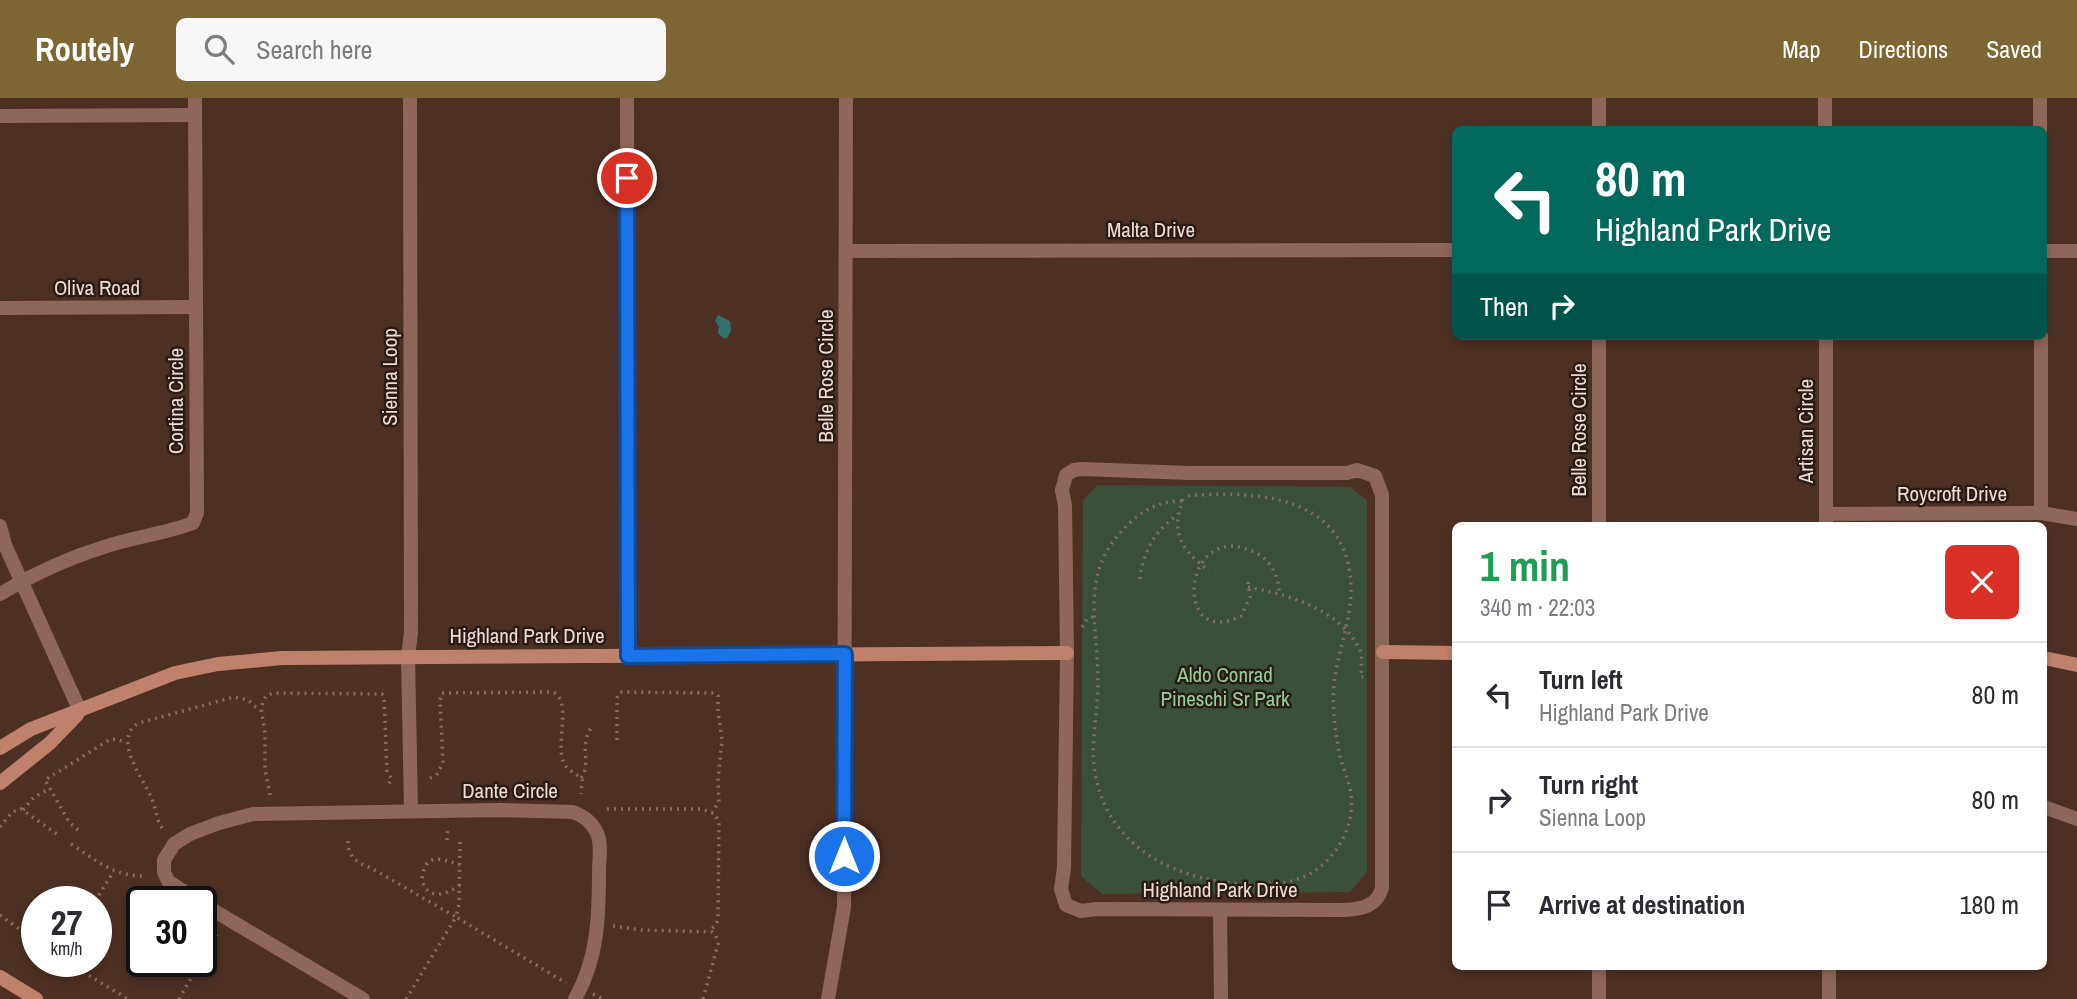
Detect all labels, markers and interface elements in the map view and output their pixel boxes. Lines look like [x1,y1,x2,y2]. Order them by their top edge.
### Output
search box [176,18,666,81]
text: Routely [35,27,134,71]
icon: search [200,30,238,68]
text: Search here [256,32,372,67]
text: Map [1782,33,1820,65]
text: Directions [1858,33,1948,65]
text: Saved [1986,33,2042,65]
text: 80 m [1595,145,1687,211]
pin [597,148,657,208]
icon: left [1480,154,1571,245]
icon: arrive [608,159,646,197]
text: Highland Park Drive [1595,208,1831,251]
street label: Malta Drive [1107,215,1195,244]
street label: Oliva Road [54,273,140,302]
icon: right [1543,287,1581,325]
text: Then [1480,289,1529,324]
street label: Belle Rose Circle [811,309,840,443]
street label: Sienna Loop [375,328,404,426]
street label: Cortina Circle [161,348,190,454]
street label: Belle Rose Circle [1564,363,1593,497]
street label: Artisan Circle [1791,379,1820,484]
street label: Roycroft Drive [1897,479,2007,508]
text: 1 min [1480,538,1570,594]
button: close [1945,545,2019,619]
text: 340 m · 22:03 [1480,592,1595,623]
street label: Highland Park Drive [449,621,605,650]
park label: Aldo Conrad Pineschi Sr Park [1160,660,1290,713]
text: Turn left [1539,662,1623,697]
icon: left [1480,676,1518,714]
text: 80 m [1972,677,2019,712]
text: Highland Park Drive [1539,697,1709,728]
text: Turn right [1539,767,1638,802]
street label: Dante Circle [462,776,558,805]
icon: right [1480,781,1518,819]
text: 80 m [1972,782,2019,817]
text: Sienna Loop [1539,802,1646,833]
position arrow [807,819,881,893]
street label: Highland Park Drive [1142,875,1298,904]
speed limit sign: 30 [126,886,217,977]
icon: arrive [1480,886,1518,924]
text: Arrive at destination [1539,887,1745,922]
text: 180 m [1960,887,2019,922]
text: 27 [51,899,82,946]
text: km/h [51,936,83,961]

